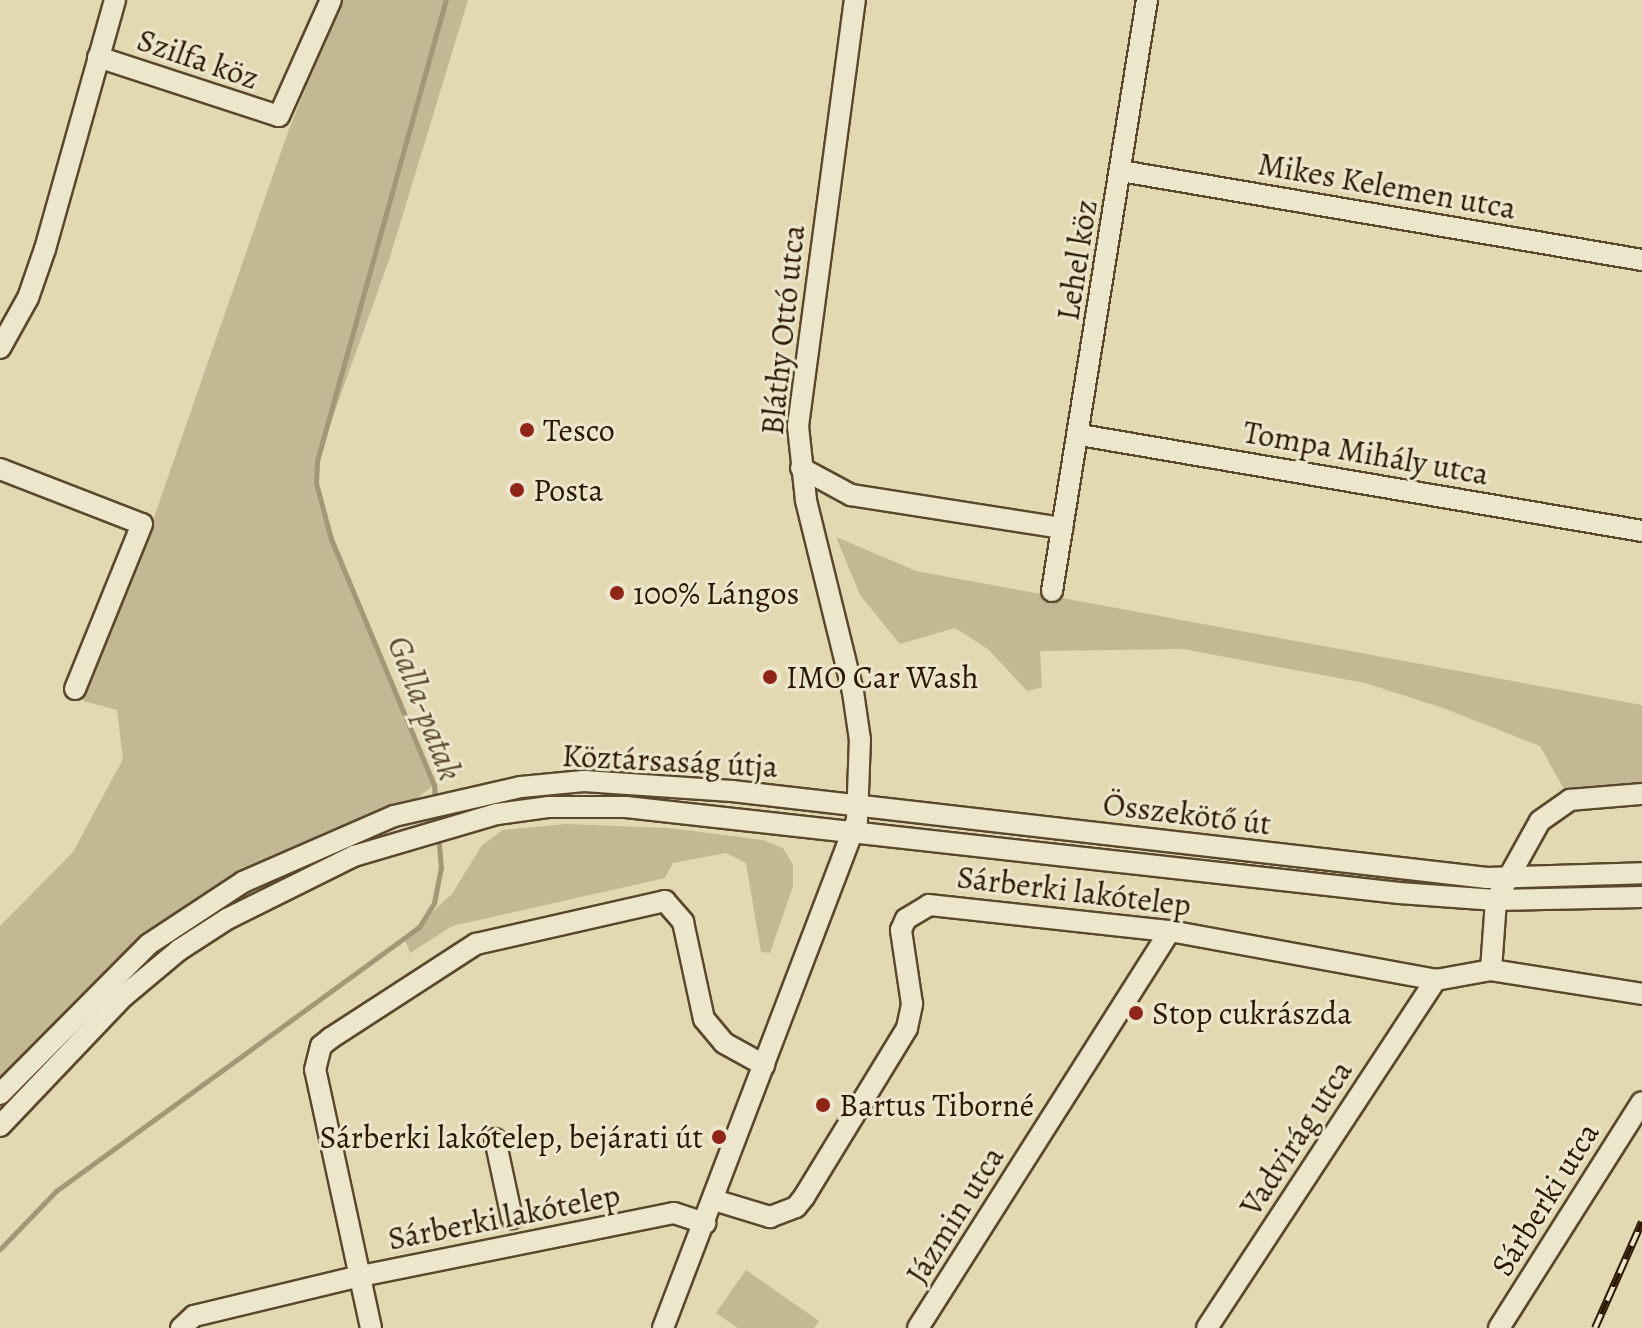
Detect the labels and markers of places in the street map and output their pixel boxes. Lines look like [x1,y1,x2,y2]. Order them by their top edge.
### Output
place label: Tesco [543,411,615,449]
marker: Tesco [518,421,536,439]
place label: Posta [533,471,603,509]
marker: Posta [508,481,526,499]
place label: 100% Lángos [633,574,799,612]
marker: 100% Lángos [608,584,626,602]
place label: IMO Car Wash [786,658,978,696]
marker: IMO Car Wash [761,668,779,686]
place label: Stop cukrászda [1152,994,1352,1032]
marker: Stop cukrászda [1127,1004,1145,1022]
place label: Bartus Tiborné [839,1086,1034,1124]
marker: Bartus Tiborné [814,1096,832,1114]
place label: Sárberki lakótelep, bejárati út [319,1118,703,1156]
marker: Sárberki lakótelep, bejárati út [710,1128,728,1146]

